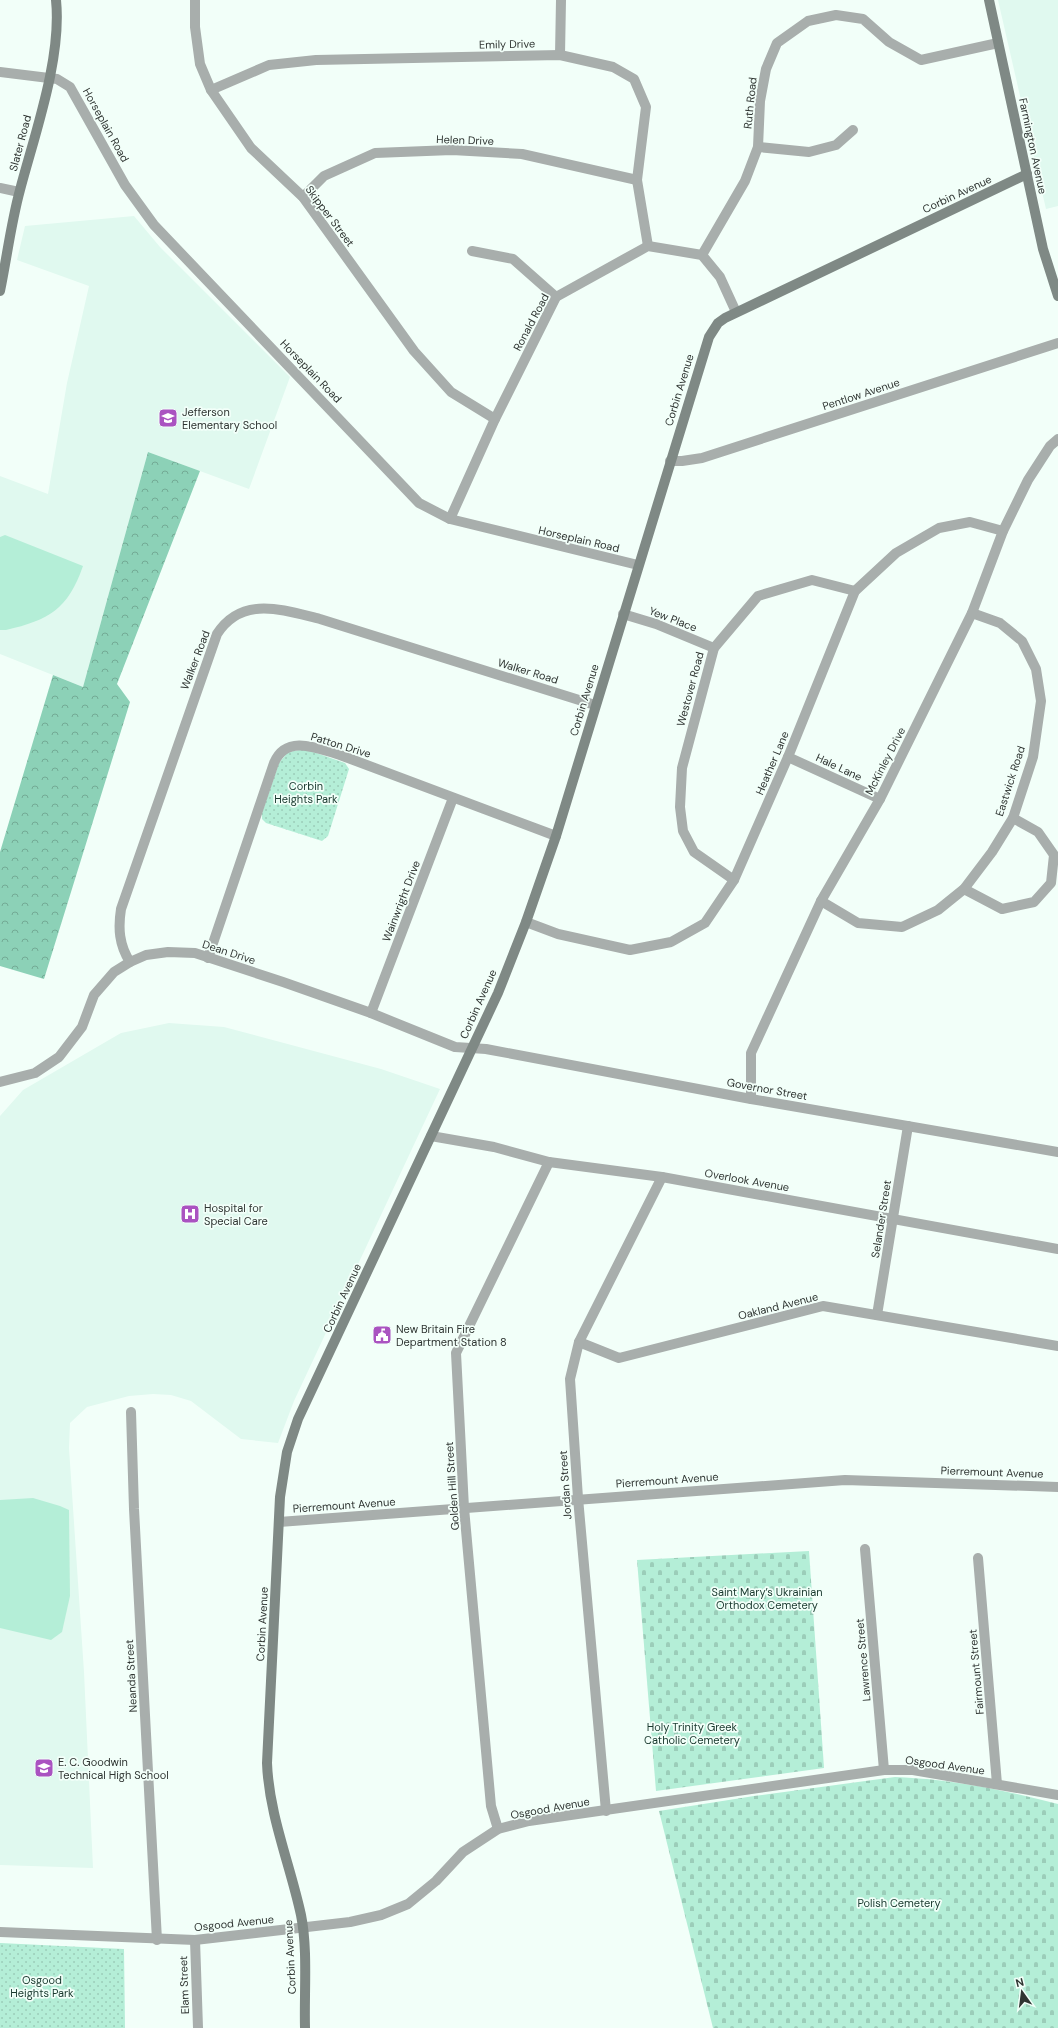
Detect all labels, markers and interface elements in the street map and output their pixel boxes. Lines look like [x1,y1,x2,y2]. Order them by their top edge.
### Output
street label: Emily Drive [479,37,535,51]
street label: Ruth Road [740,76,760,130]
street label: Horseplain Road [80,85,132,165]
street label: Farmington Avenue [1016,97,1050,195]
street label: Slater Road [6,113,34,173]
street label: Helen Drive [436,132,494,148]
street label: Corbin Avenue [920,172,994,216]
street label: Skipper Street [303,183,357,249]
street label: Ronald Road [510,291,552,353]
street label: Horseplain Road [277,336,345,406]
street label: Corbin Avenue [661,352,697,428]
street label: Pentlow Avenue [821,375,901,413]
place label: Jefferson Elementary School [182,405,277,432]
school or university icon: Jefferson Elementary School [157,407,179,429]
street label: Horseplain Road [537,523,621,555]
street label: Yew Place [647,603,699,635]
street label: Walker Road [177,628,213,692]
street label: Westover Road [673,650,707,728]
street label: Walker Road [496,655,560,687]
street label: Corbin Avenue [566,662,602,738]
street label: McKinley Drive [862,725,908,797]
street label: Patton Drive [309,729,373,761]
street label: Heather Lane [752,729,792,797]
street label: Eastwick Road [992,744,1028,818]
street label: Hale Lane [814,750,864,784]
park label: Corbin Heights Park [274,779,338,806]
street label: Wainwright Drive [379,858,423,944]
street label: Dean Drive [201,937,257,967]
street label: Corbin Avenue [456,967,500,1041]
street label: Governor Street [726,1075,808,1103]
street label: Overlook Avenue [704,1166,790,1194]
street label: Selander Street [868,1179,894,1259]
place label: Hospital for Special Care [204,1201,268,1228]
hospital icon: Hospital for Special Care [179,1203,201,1225]
street label: Corbin Avenue [320,1261,364,1335]
street label: Oakland Avenue [737,1289,819,1323]
place label: New Britain Fire Department Station 8 [396,1322,507,1349]
public building icon: New Britain Fire Department Station 8 [371,1324,393,1346]
street label: Golden Hill Street [442,1441,462,1531]
street label: Jordan Street [556,1450,574,1520]
street label: Pierremount Avenue [940,1463,1044,1481]
street label: Pierremount Avenue [615,1469,719,1491]
street label: Pierremount Avenue [292,1494,396,1516]
park label: Saint Mary’s Ukrainian Orthodox Cemetery [712,1585,822,1612]
street label: Corbin Avenue [253,1586,271,1662]
street label: Lawrence Street [852,1618,874,1702]
street label: Fairmount Street [965,1629,987,1715]
street label: Neanda Street [122,1639,140,1713]
park label: Holy Trinity Greek Catholic Cemetery [644,1720,740,1747]
street label: Osgood Avenue [904,1752,986,1778]
place label: E. C. Goodwin Technical High School [58,1755,169,1782]
school or university icon: E. C. Goodwin Technical High School [33,1757,55,1779]
street label: Osgood Avenue [509,1794,591,1822]
park label: Polish Cemetery [857,1896,941,1910]
street label: Osgood Avenue [193,1912,275,1934]
street label: Corbin Avenue [281,1919,299,1995]
street label: Elam Street [176,1955,192,2015]
north arrow [1002,1972,1042,2012]
park label: Osgood Heights Park [10,1973,74,2000]
text: N [1014,1975,1025,1990]

